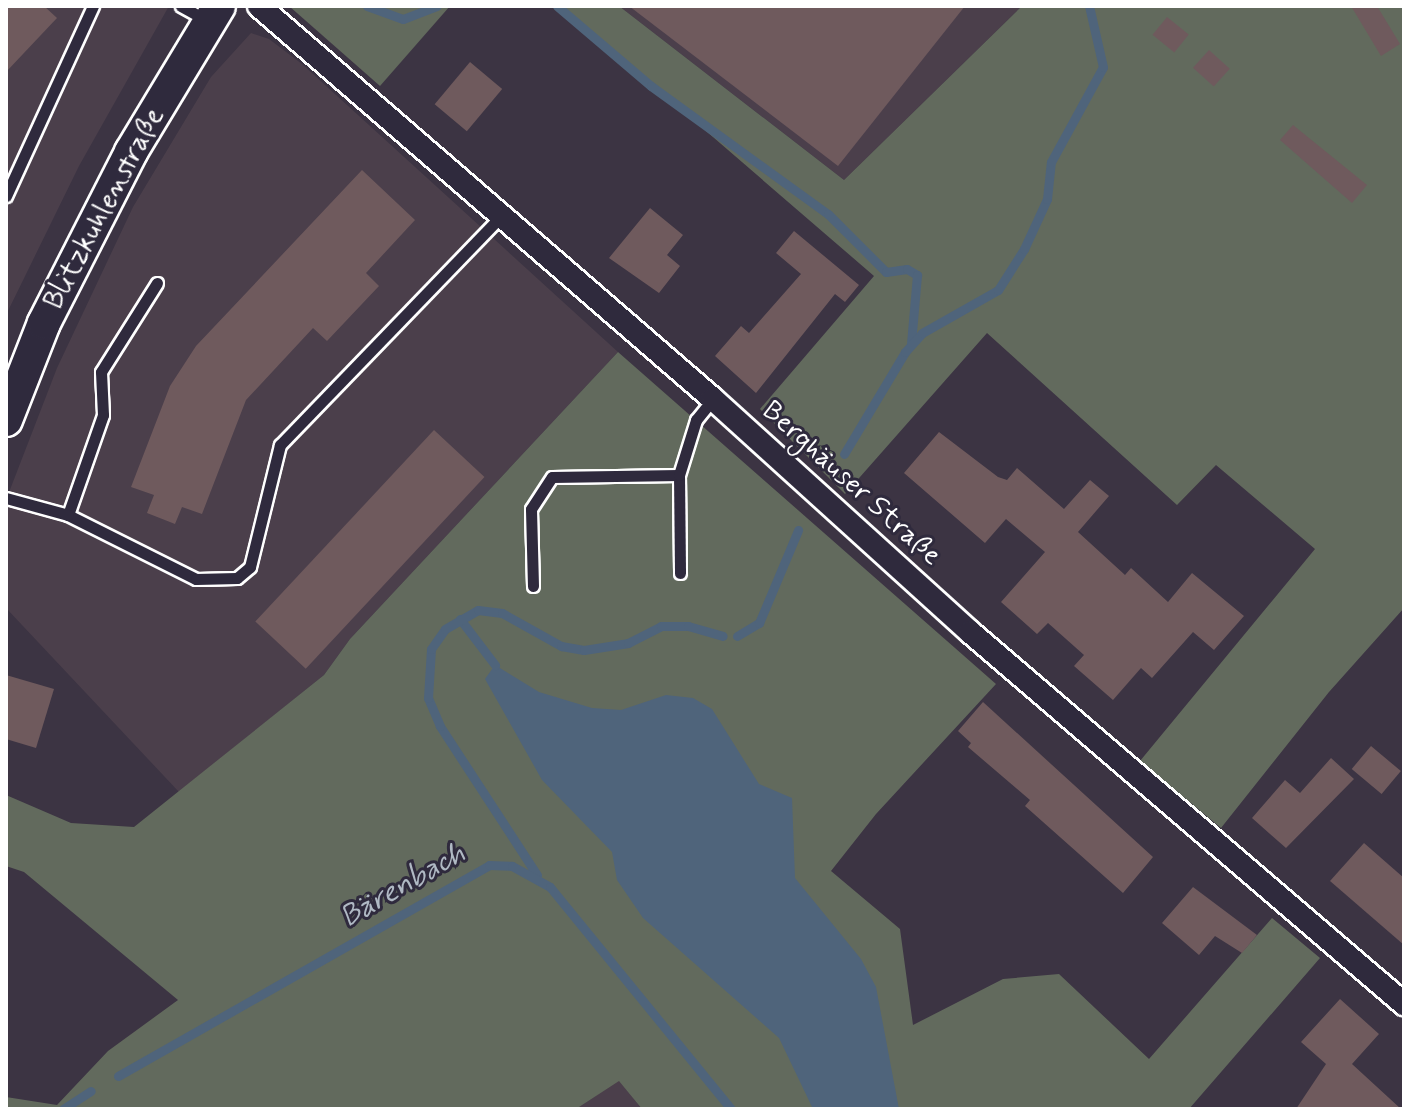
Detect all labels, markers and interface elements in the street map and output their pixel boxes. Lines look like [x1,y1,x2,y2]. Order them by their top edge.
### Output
street label: Blitzkuhlenstraße [38,102,172,316]
street label: Berghäuser Straße [756,396,946,572]
water label: Bärenbach [334,836,472,936]

